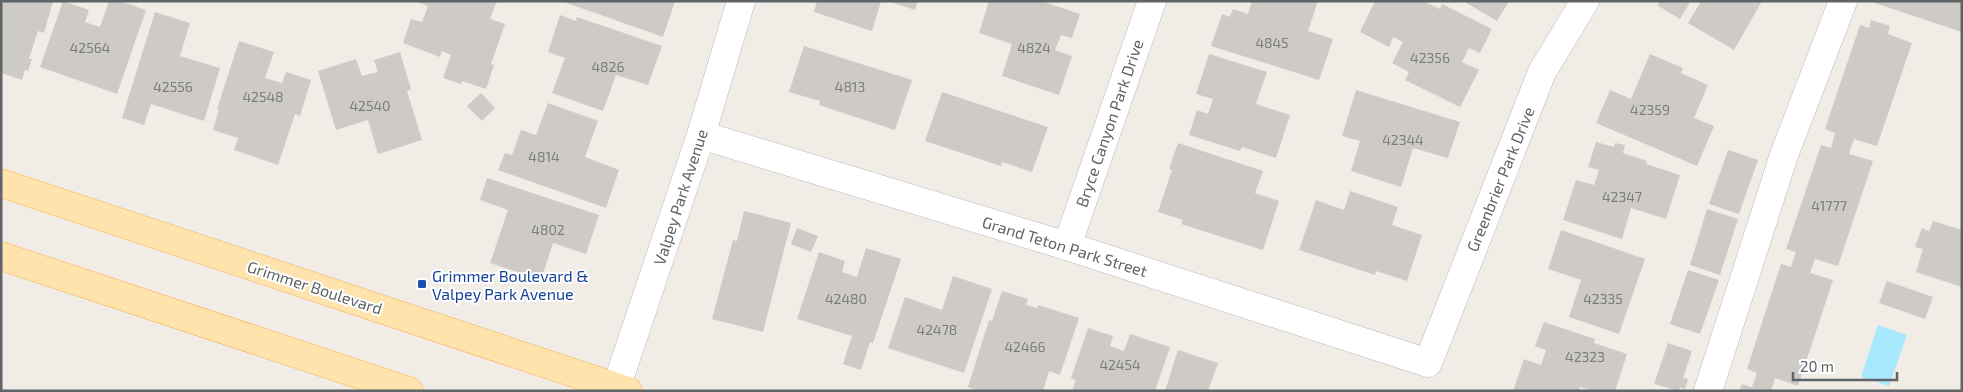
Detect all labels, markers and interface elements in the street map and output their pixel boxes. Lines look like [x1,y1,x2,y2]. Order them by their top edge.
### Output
house number: 4845 [1255,34,1289,51]
street label: Bryce Canyon Park Drive [1071,37,1147,209]
house number: 42564 [70,39,110,56]
house number: 4824 [1017,39,1051,56]
house number: 42356 [1410,49,1450,66]
house number: 4826 [592,58,624,75]
house number: 42556 [153,78,193,95]
house number: 4813 [835,78,865,95]
house number: 42548 [242,88,284,105]
house number: 42540 [349,97,391,114]
house number: 42359 [1630,101,1670,118]
street label: Greenbrier Park Drive [1462,104,1538,254]
street label: Valpey Park Avenue [649,127,711,267]
house number: 42344 [1382,131,1424,148]
house number: 4814 [528,148,560,165]
house number: 42347 [1602,188,1642,205]
house number: 41777 [1811,197,1847,214]
street label: Grand Teton Park Street [980,212,1150,280]
house number: 4802 [531,221,565,238]
street label: Grimmer Boulevard [245,256,385,318]
place label: Grimmer Boulevard & Valpey Park Avenue [432,266,589,303]
marker: Grimmer Boulevard & Valpey Park Avenue [416,278,428,290]
house number: 42480 [825,290,867,307]
house number: 42335 [1583,290,1623,307]
house number: 42478 [917,321,957,338]
house number: 42466 [1004,338,1046,355]
house number: 42323 [1565,348,1605,365]
scale bar [1793,350,1897,382]
house number: 42454 [1099,356,1141,373]
text: 20 m [1800,357,1834,375]

